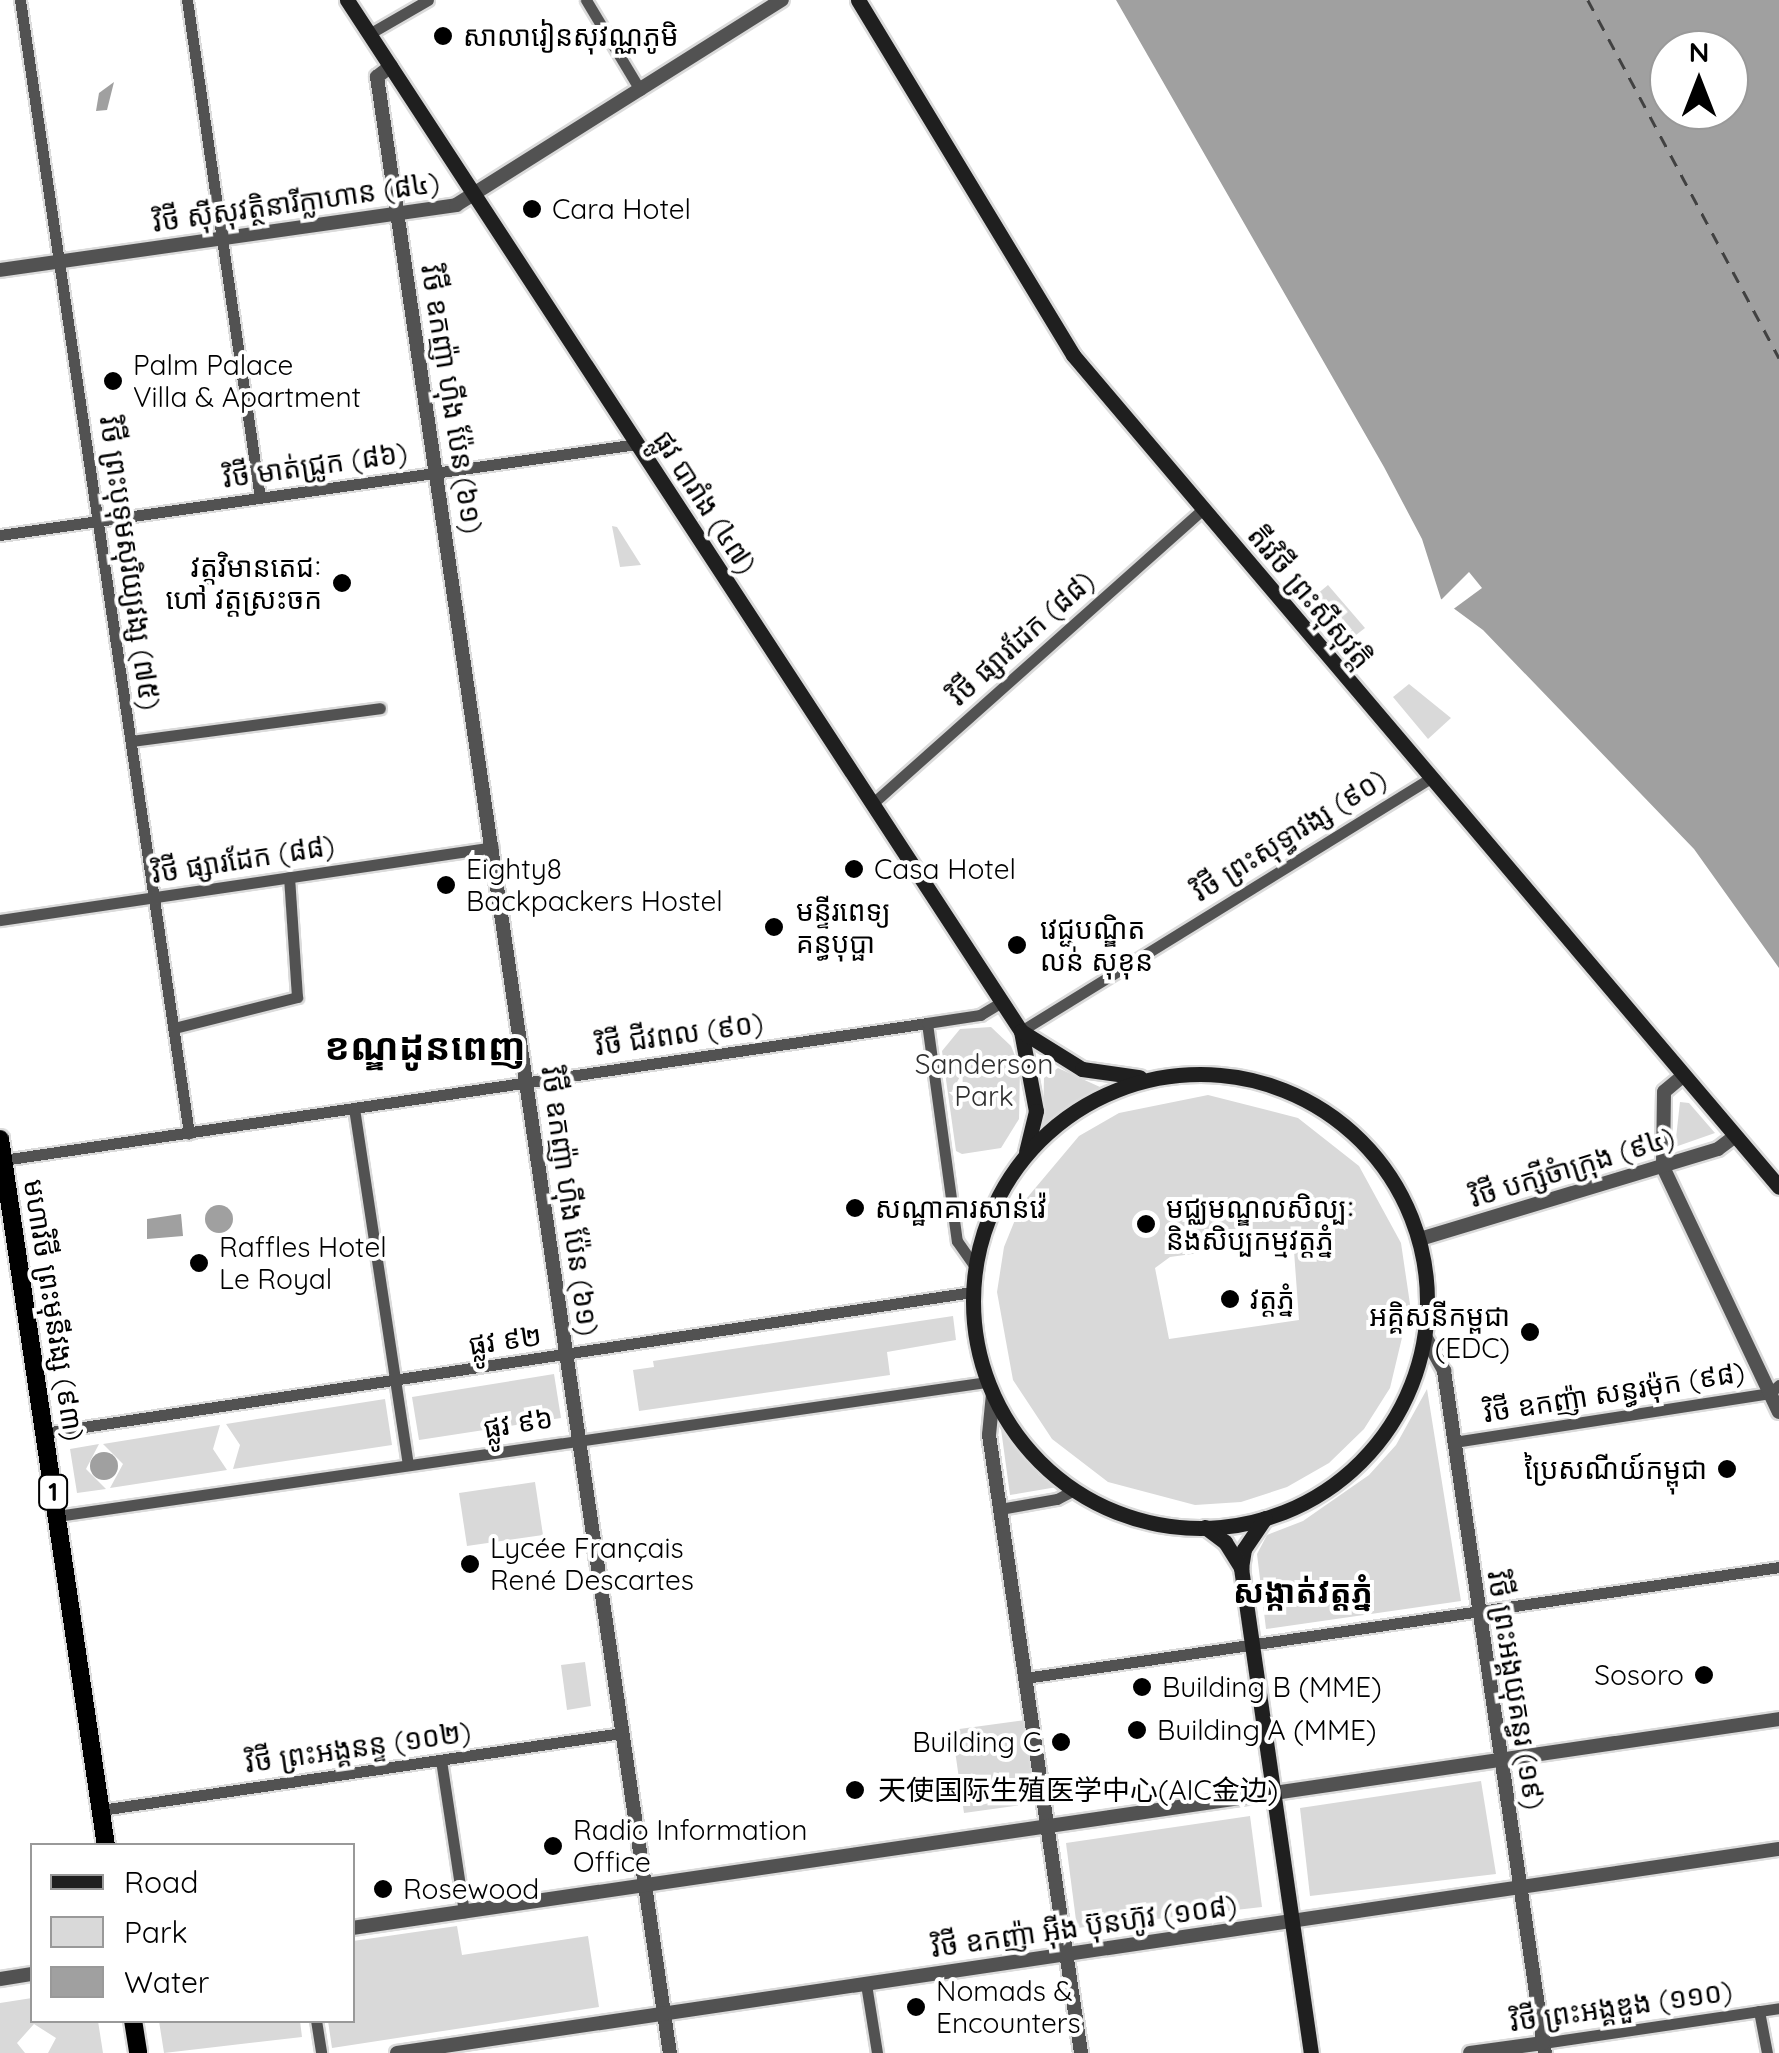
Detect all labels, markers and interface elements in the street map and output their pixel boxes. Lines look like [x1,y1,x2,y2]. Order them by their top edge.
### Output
place label: សាលារៀនសុវណ្ណភូមិ [463,19,678,53]
marker: សាលារៀនសុវណ្ណភូមិ [432,25,454,47]
north arrow [1649,30,1749,130]
text: N [1689,34,1709,69]
street label: វិថី ស៊ីសុវត្ថិនារីក្លាហាន (៨៤) [150,165,442,239]
place label: Cara Hotel [552,192,691,226]
marker: Cara Hotel [521,198,543,220]
street label: វិថី ឧកញ៉ា ហ៊ីង ប៉ែន (៦១) [414,262,490,536]
place label: Palm Palace Villa & Apartment [133,348,361,414]
marker: Palm Palace Villa & Apartment [102,370,124,392]
street label: វិថី ព្រះបុទុមសុរិយ្យវង្ស (៧៥) [93,414,167,712]
street label: ផ្លូវ បារាំង (៤៧) [646,424,764,580]
street label: វិថី មាត់ជ្រូក (៨៦) [221,435,409,495]
street label: តីរវិថី ព្រះស៊ីសុវត្តិ [1241,519,1379,675]
place label: វត្តវិមានតេជៈ ហៅ វត្តស្រះចក [165,550,322,616]
street label: វិថី ផ្សារដែក (៨៨) [941,564,1101,712]
marker: វត្តវិមានតេជៈ ហៅ វត្តស្រះចក [331,572,353,594]
street label: វិថី ព្រះសុទ្ធាវង្ស (៩០) [1186,762,1392,908]
street label: វិថី ផ្សារដែក (៨៨) [149,828,337,890]
place label: Eighty8 Backpackers Hostel [466,852,723,918]
place label: Casa Hotel [874,852,1016,886]
marker: Casa Hotel [843,858,865,880]
marker: Eighty8 Backpackers Hostel [435,874,457,896]
place label: មន្ទីរពេទ្យ គន្ធបុប្ផា [796,894,891,960]
place label: វេជ្ជបណ្ឌិត លន់ សុខុន [1040,912,1153,978]
marker: មន្ទីរពេទ្យ គន្ធបុប្ផា [761,914,787,940]
marker: វេជ្ជបណ្ឌិត លន់ សុខុន [1004,932,1030,958]
street label: វិថី ជីវពល (៩០) [593,1006,765,1062]
district label: ខណ្ឌដូនពេញ [324,1024,526,1070]
park label: Sanderson Park [915,1047,1053,1113]
street label: វិថី ឧកញ៉ា ហ៊ីង ប៉ែន (៦១) [534,1064,606,1338]
street label: វិថី បក្សីចំាក្រុង (៩៤) [1466,1120,1678,1214]
street label: មហាវិថី ព្រះមុនីវង្ស (៩៣) [17,1177,91,1443]
place label: សណ្ឋាគារសាន់វ៉េ [875,1191,1047,1225]
place label: មជ្ឈមណ្ឌលសិល្បៈ និងសិប្បកម្មវត្តភ្នំ [1166,1191,1355,1257]
marker: សណ្ឋាគារសាន់វ៉េ [844,1197,866,1219]
marker: មជ្ឈមណ្ឌលសិល្បៈ និងសិប្បកម្មវត្តភ្នំ [1135,1213,1157,1235]
place label: Raffles Hotel Le Royal [219,1230,387,1296]
marker: Raffles Hotel Le Royal [188,1252,210,1274]
place label: វត្ដភ្នំ [1250,1282,1295,1316]
marker: វត្ដភ្នំ [1219,1288,1241,1310]
place label: អគ្គិសនីកម្ពុជា (EDC) [1369,1299,1510,1365]
street label: ផ្លូវ ៩២ [466,1318,544,1362]
marker: អគ្គិសនីកម្ពុជា (EDC) [1519,1321,1541,1343]
street label: វិថី ឧកញ៉ា សន្ធរម៉ុក (៩៨) [1481,1355,1747,1429]
street label: ផ្លូវ ៩៦ [481,1401,555,1445]
place label: ប្រៃសណីយ៍កម្ពុជា [1524,1452,1707,1486]
marker: ប្រៃសណីយ៍កម្ពុជា [1716,1458,1738,1480]
road number: 1 [38,1472,68,1512]
place label: Lycée Français René Descartes [490,1531,694,1597]
marker: Lycée Français René Descartes [459,1553,481,1575]
street label: វិថី ព្រះអង្គយុគន្ធរ (១៩) [1481,1568,1551,1812]
district label: សង្កាត់វត្តភ្នំ [1233,1572,1373,1610]
place label: Sosoro [1594,1658,1684,1692]
marker: Sosoro [1693,1664,1715,1686]
place label: Building B (MME) [1162,1670,1382,1704]
marker: Building B (MME) [1131,1676,1153,1698]
place label: Building A (MME) [1157,1713,1376,1747]
street label: វិថី ព្រះអង្គនន្ទ (១០២) [243,1715,473,1779]
marker: Building A (MME) [1126,1719,1148,1741]
place label: Building C [912,1725,1041,1759]
marker: Building C [1050,1731,1072,1753]
place label: 天使国际生殖医学中心(AIC金边) [878,1773,1278,1807]
marker: 天使国际生殖医学中心(AIC金边) [842,1777,868,1803]
place label: Radio Information Office [573,1813,807,1879]
marker: Radio Information Office [542,1835,564,1857]
legend [30,1843,355,2023]
text: Road [124,1863,198,1901]
place label: Rosewood [403,1872,539,1906]
marker: Rosewood [372,1878,394,1900]
street label: វិថី ឧកញ៉ា អ៊ីង ប៊ុនហ៊ូវ (១០៨) [929,1888,1239,1964]
text: Park [124,1913,188,1951]
text: Water [124,1963,209,2001]
place label: Nomads & Encounters [936,1974,1081,2040]
street label: វិថី ព្រះអង្គឌួង (១១០) [1508,1974,1734,2038]
marker: Nomads & Encounters [905,1996,927,2018]

